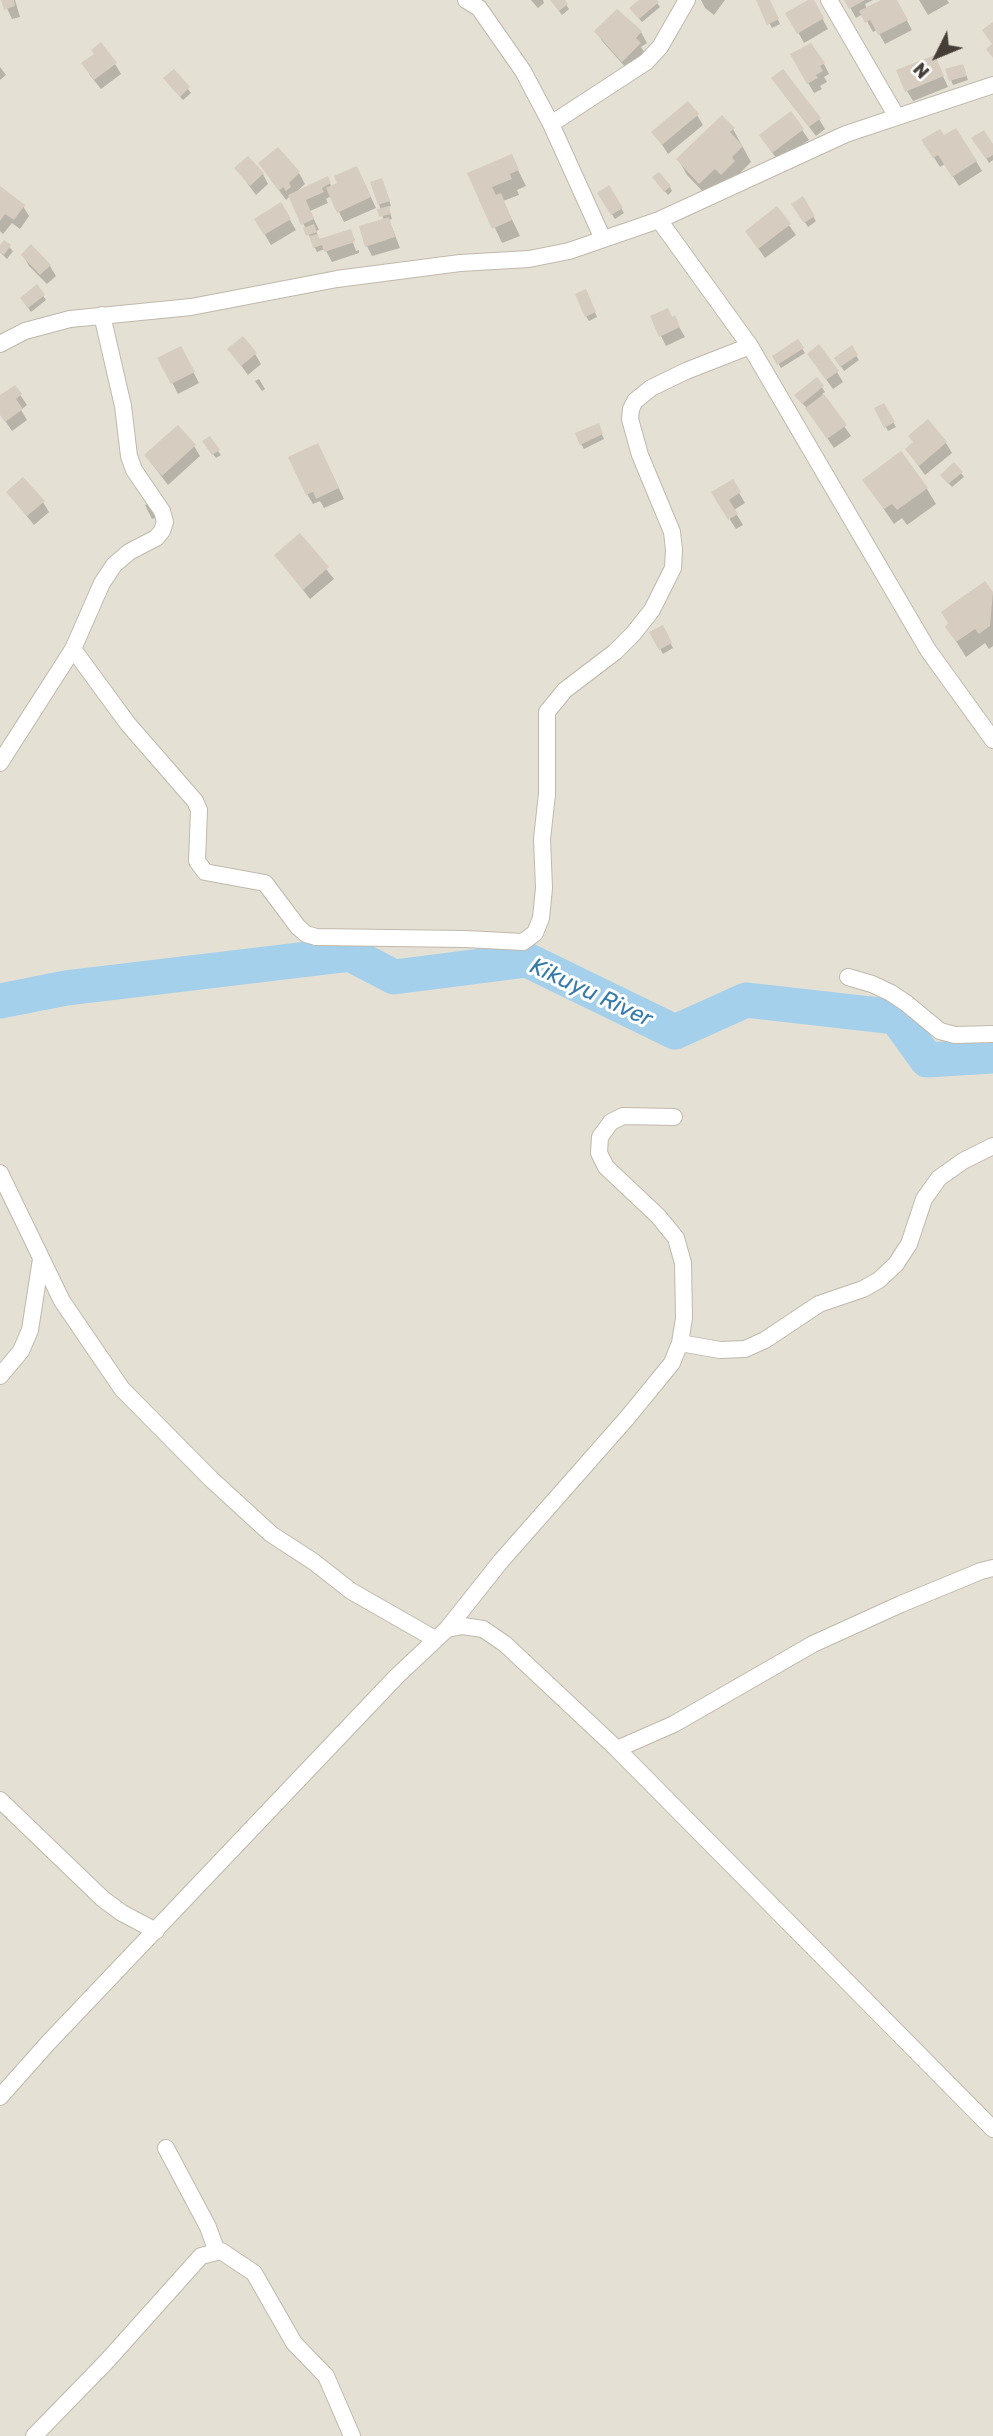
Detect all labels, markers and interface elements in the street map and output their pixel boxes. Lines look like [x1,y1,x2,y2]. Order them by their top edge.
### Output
north arrow [902,21,972,91]
text: N [908,58,934,84]
water label: Kikuyu River [525,953,657,1033]

